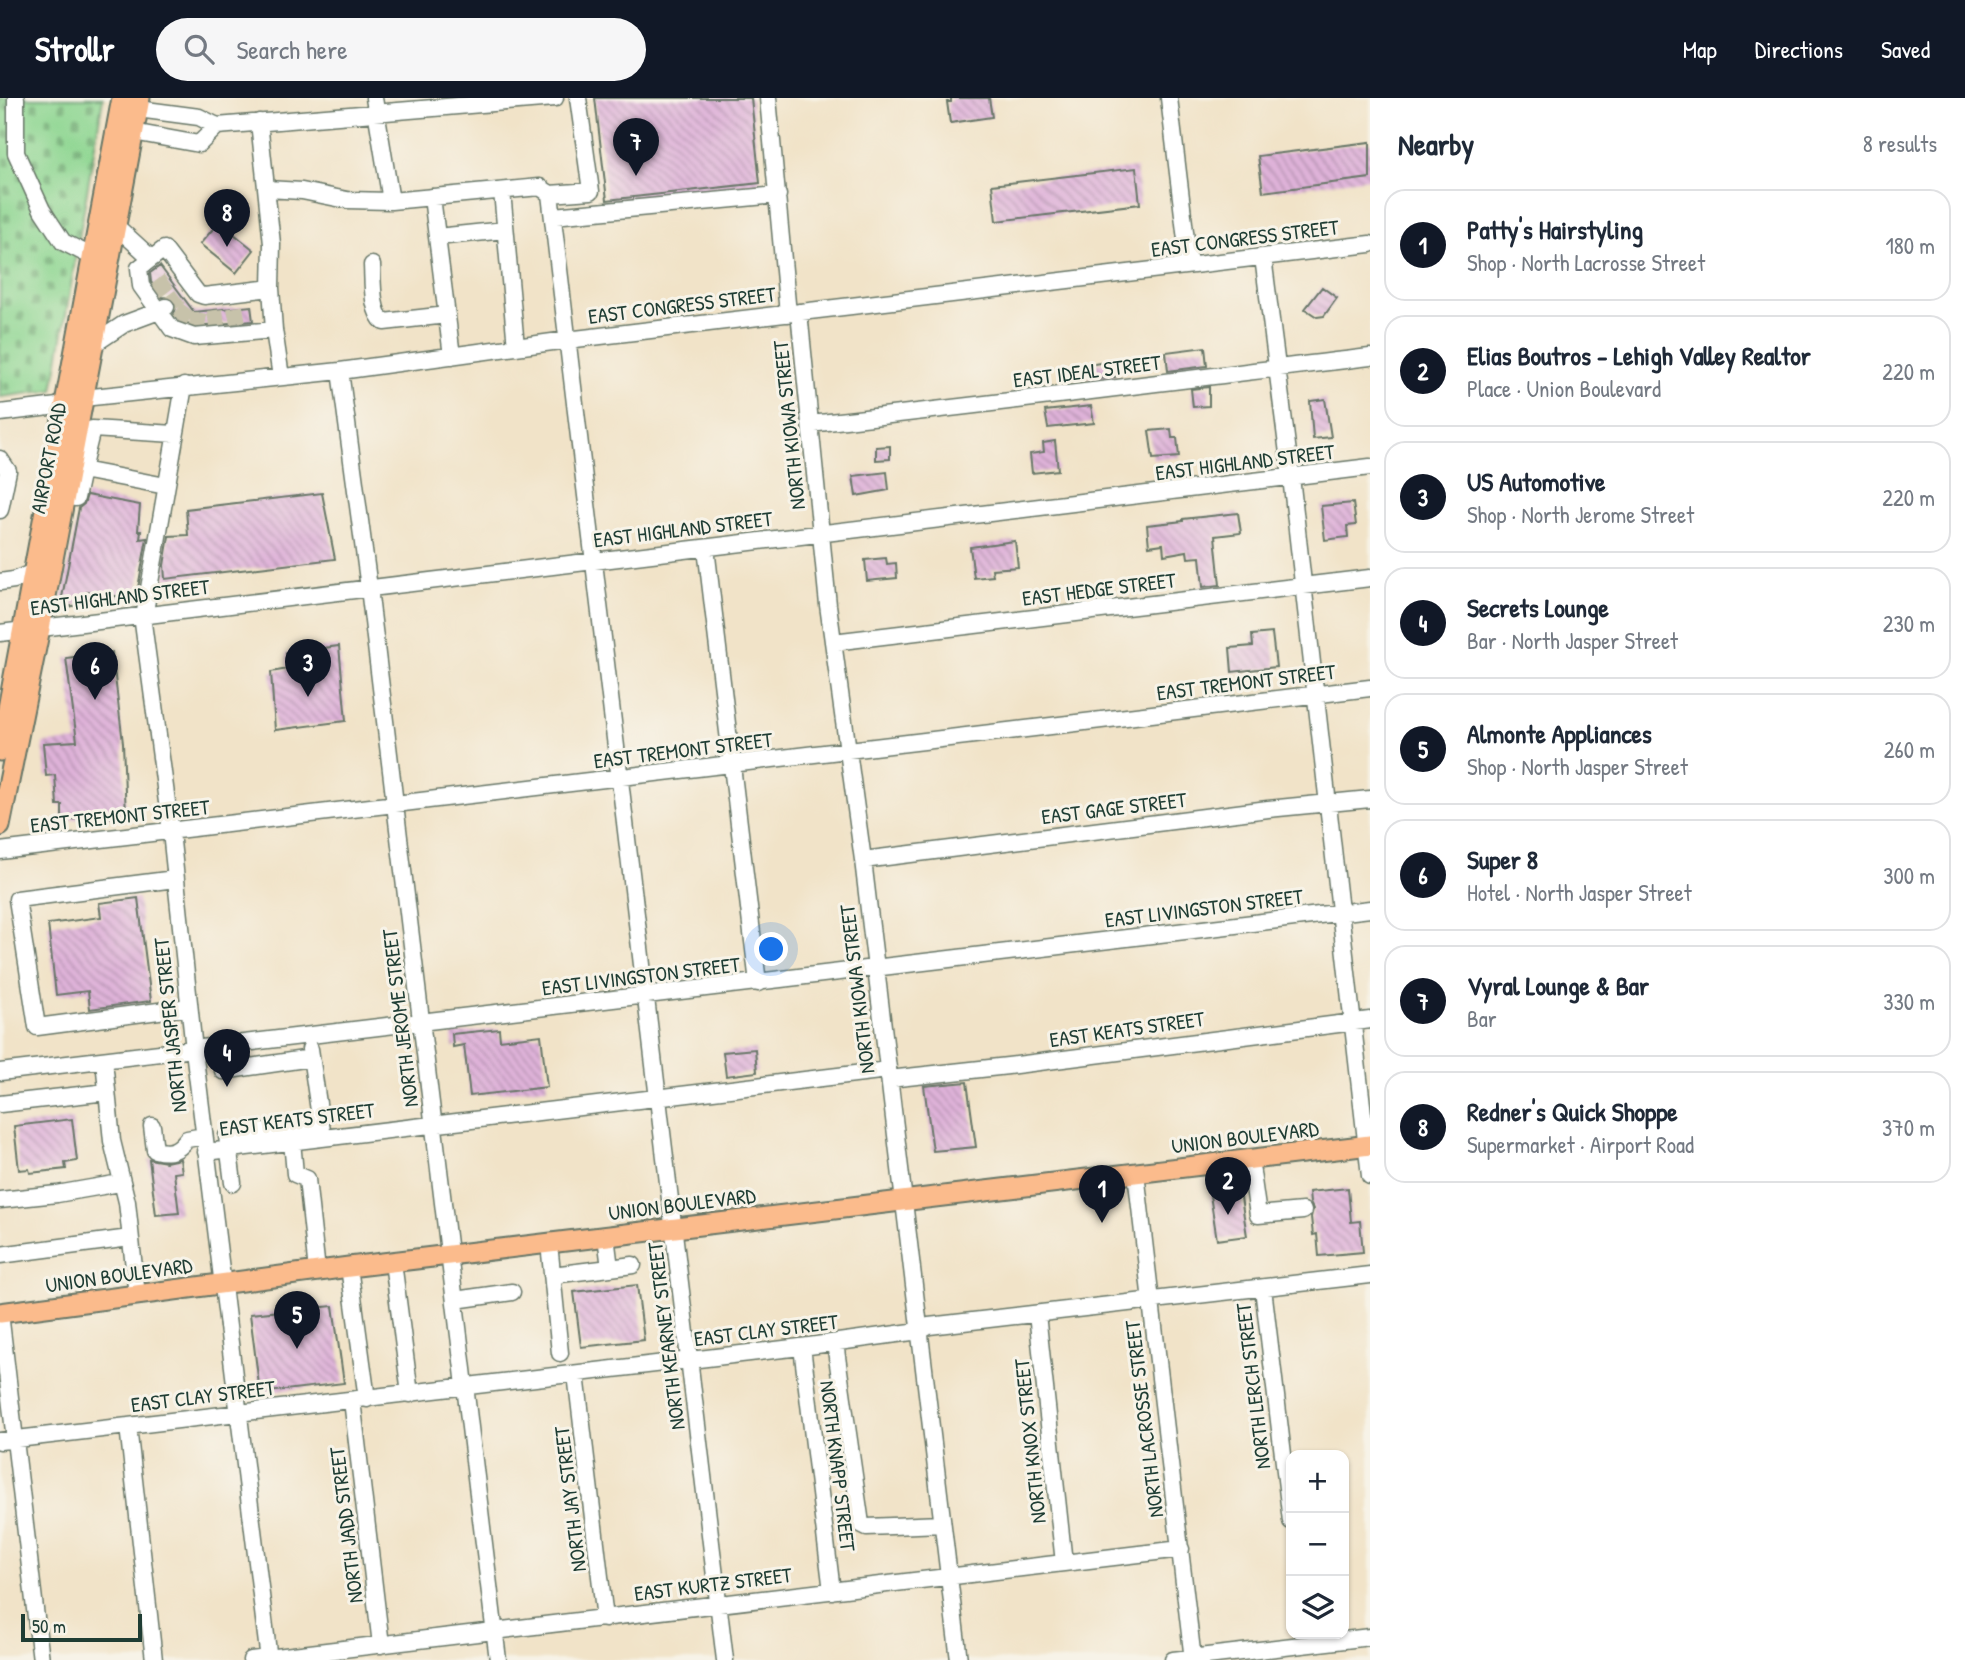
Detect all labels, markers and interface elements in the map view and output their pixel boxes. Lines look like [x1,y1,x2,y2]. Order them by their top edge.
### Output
search box [156,18,646,81]
text: Strollr [35,27,114,71]
icon: search [180,30,218,68]
text: Search here [236,32,348,67]
text: Map [1683,33,1717,65]
text: Directions [1755,33,1843,65]
text: Saved [1881,33,1930,65]
pin: 7 [613,118,659,176]
text: Nearby [1398,124,1474,164]
text: 8 results [1863,128,1937,159]
pin: 8 [204,189,250,247]
street label: EAST CONGRESS STREET [1150,212,1342,264]
text: Patty's Hairstyling [1467,212,1643,247]
text: 1 [1419,230,1427,261]
text: 180 m [1885,230,1935,261]
text: Shop · North Lacrosse Street [1467,247,1705,278]
street label: EAST CONGRESS STREET [587,279,779,331]
street label: NORTH KIOWA STREET [766,338,812,511]
text: Elias Boutros - Lehigh Valley Realtor [1467,338,1811,373]
street label: EAST IDEAL STREET [1012,347,1164,394]
text: 2 [1418,356,1428,387]
text: 220 m [1882,356,1935,387]
text: Place · Union Boulevard [1467,373,1661,404]
street label: AIRPORT ROAD [23,400,73,516]
street label: EAST HIGHLAND STREET [1154,437,1337,487]
text: US Automotive [1467,464,1605,499]
text: 3 [1418,482,1428,513]
text: 220 m [1882,482,1935,513]
text: Shop · North Jerome Street [1467,499,1694,530]
street label: EAST HIGHLAND STREET [592,504,775,554]
street label: EAST HEDGE STREET [1021,565,1179,613]
street label: EAST HIGHLAND STREET [29,572,212,622]
text: Secrets Lounge [1467,590,1609,625]
text: 4 [1419,608,1427,639]
text: 230 m [1883,608,1935,639]
text: Bar · North Jasper Street [1467,625,1678,656]
pin: 3 [285,639,331,697]
pin: 6 [72,642,118,700]
street label: EAST TREMONT STREET [1155,657,1338,707]
text: Almonte Appliances [1467,716,1652,751]
street label: EAST TREMONT STREET [592,725,775,775]
text: 5 [1418,734,1428,765]
text: 260 m [1884,734,1935,765]
text: Shop · North Jasper Street [1467,751,1688,782]
street label: EAST GAGE STREET [1040,785,1189,831]
street label: EAST TREMONT STREET [29,792,212,840]
text: Super 8 [1467,842,1538,877]
text: 6 [1418,860,1428,891]
text: 300 m [1883,860,1935,891]
text: Hotel · North Jasper Street [1467,877,1692,908]
street label: EAST LIVINGSTON STREET [1103,881,1306,935]
street label: NORTH KIOWA STREET [832,902,882,1075]
street label: NORTH JEROME STREET [375,926,425,1109]
your location [754,932,788,966]
street label: NORTH JASPER STREET [146,935,194,1114]
street label: EAST LIVINGSTON STREET [540,949,743,1003]
text: Vyral Lounge & Bar [1467,968,1649,1003]
text: 7 [1417,986,1429,1017]
text: 330 m [1883,986,1935,1017]
text: Bar [1467,1003,1497,1034]
street label: EAST KEATS STREET [1048,1004,1207,1054]
pin: 4 [204,1029,250,1087]
text: Redner's Quick Shoppe [1467,1094,1678,1129]
street label: EAST KEATS STREET [218,1095,377,1143]
text: 8 [1418,1112,1428,1143]
text: 370 m [1882,1112,1935,1143]
street label: UNION BOULEVARD [1170,1114,1320,1160]
text: Supermarket · Airport Road [1467,1129,1694,1160]
pin: 2 [1205,1157,1251,1215]
pin: 1 [1079,1165,1125,1223]
street label: UNION BOULEVARD [607,1181,757,1227]
street label: NORTH KEARNEY STREET [640,1239,692,1432]
street label: UNION BOULEVARD [44,1250,194,1300]
pin: 5 [274,1291,320,1349]
street label: NORTH LERCH STREET [1228,1300,1278,1471]
street label: EAST CLAY STREET [692,1307,841,1353]
street label: NORTH LACROSSE STREET [1117,1318,1170,1519]
street label: NORTH KNOX STREET [1007,1356,1053,1525]
street label: EAST CLAY STREET [129,1373,278,1419]
street label: NORTH KNAPP STREET [813,1379,863,1554]
street label: NORTH JAY STREET [547,1423,593,1573]
street label: NORTH JADD STREET [322,1444,370,1605]
map controls [1286,1450,1349,1639]
button: + [1286,1450,1349,1513]
button: − [1286,1513,1349,1576]
street label: EAST KURTZ STREET [633,1560,795,1608]
button: layers [1286,1576,1349,1639]
scale bar [21,1611,142,1643]
text: 50 m [32,1613,66,1639]

